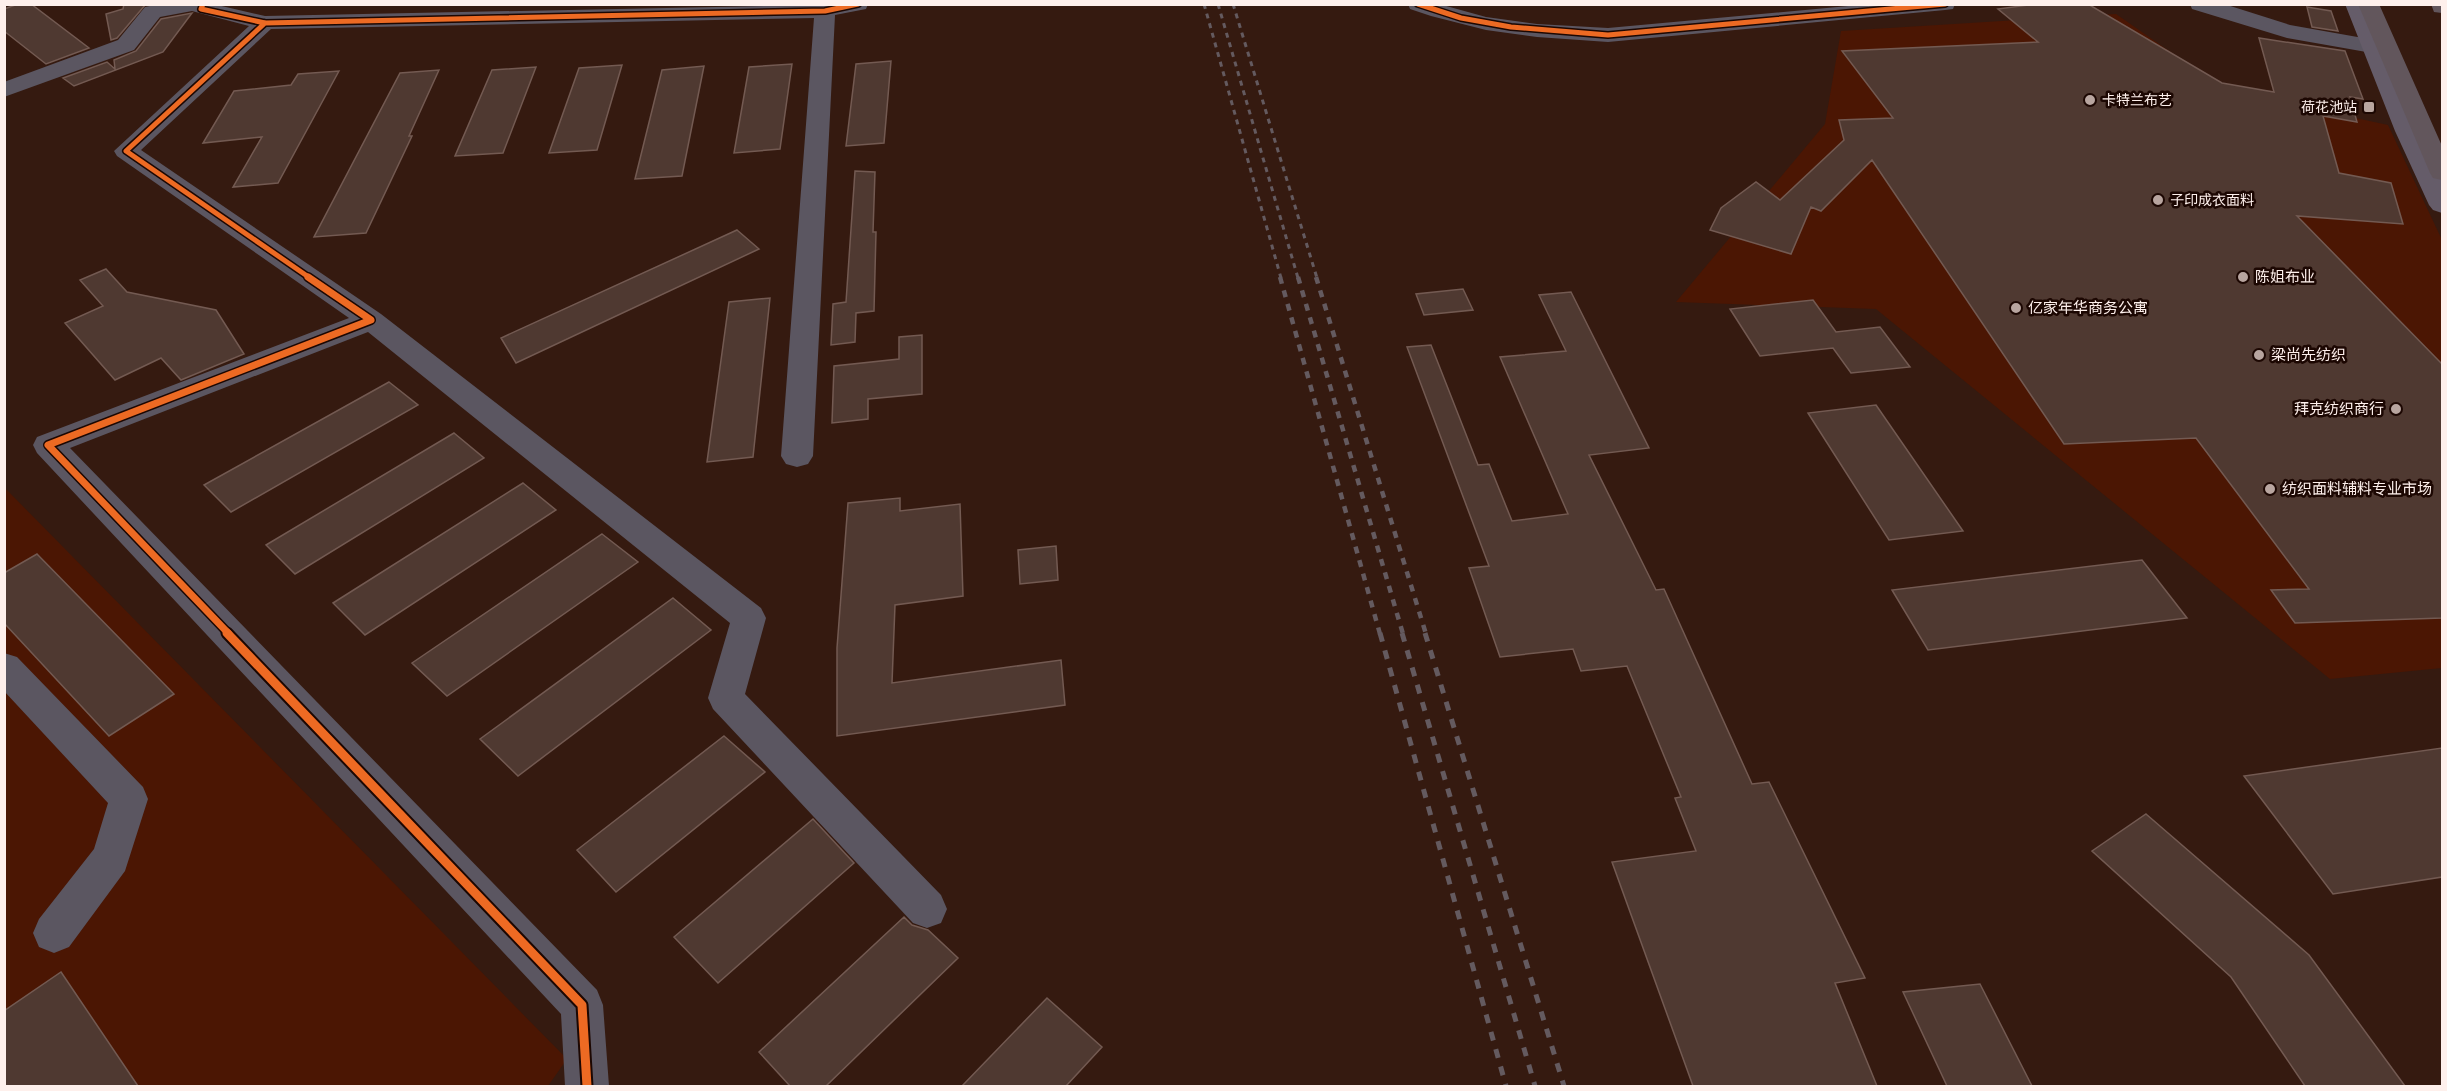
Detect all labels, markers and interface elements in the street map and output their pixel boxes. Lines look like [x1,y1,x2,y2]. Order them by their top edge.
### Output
place label: 卡特兰布艺 [2102,90,2172,109]
marker: 卡特兰布艺 [2083,93,2097,107]
place label: 荷花池站 [2301,97,2357,116]
marker: 荷花池站 [2362,100,2376,114]
place label: 子印成衣面料 [2170,190,2254,209]
marker: 子印成衣面料 [2151,193,2165,207]
place label: 陈姐布业 [2255,266,2315,286]
marker: 陈姐布业 [2236,270,2250,284]
place label: 亿家年华商务公寓 [2028,297,2148,317]
marker: 亿家年华商务公寓 [2009,301,2023,315]
place label: 梁尚先纺织 [2271,344,2346,364]
marker: 梁尚先纺织 [2252,348,2266,362]
place label: 拜克纺织商行 [2294,398,2384,418]
marker: 拜克纺织商行 [2389,402,2403,416]
place label: 纺织面料辅料专业市场 [2282,478,2432,498]
marker: 纺织面料辅料专业市场 [2263,482,2277,496]

